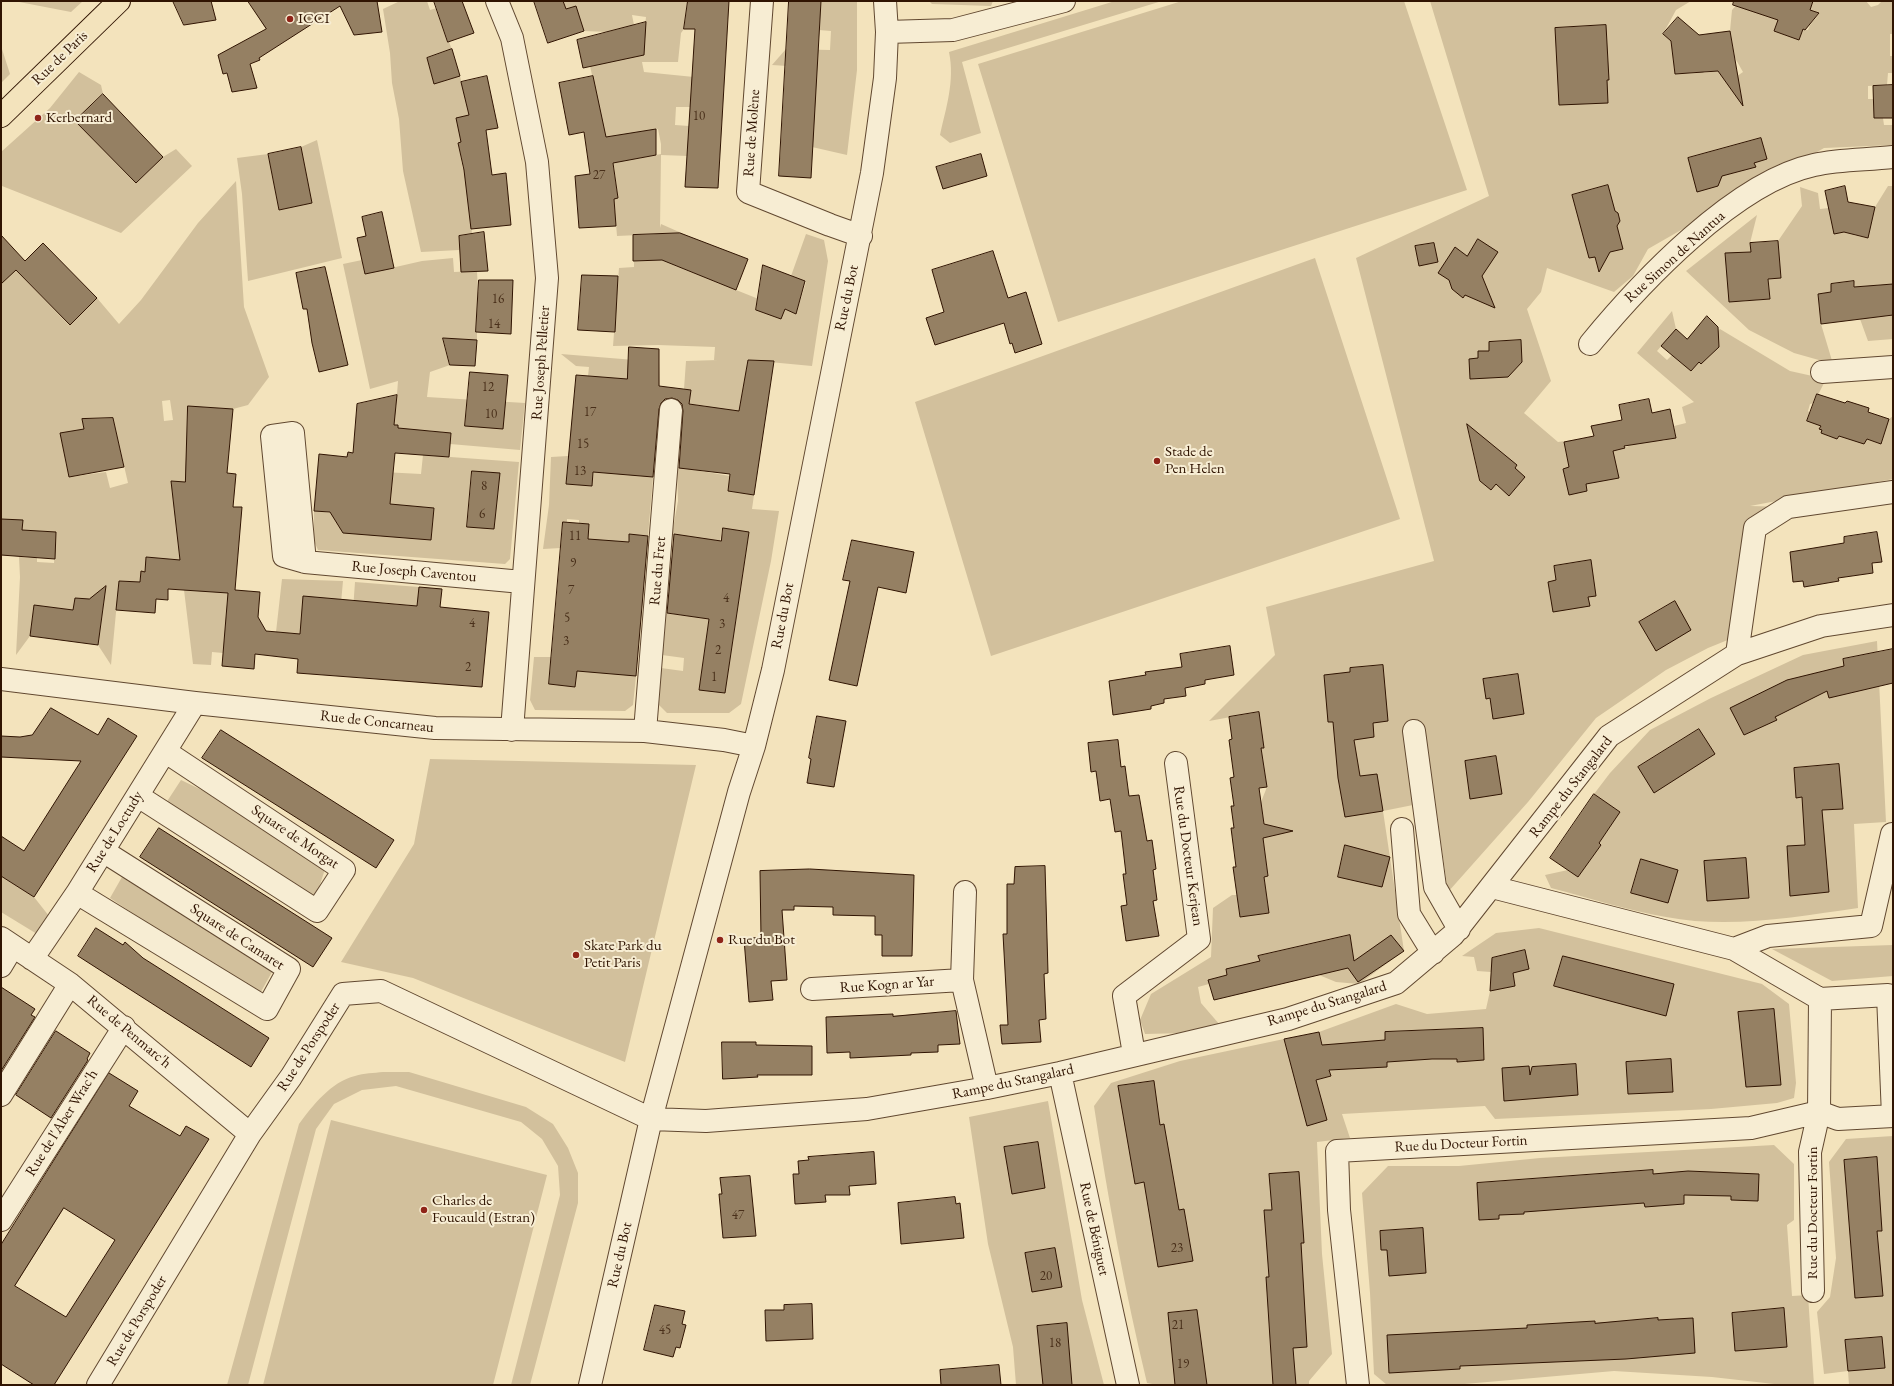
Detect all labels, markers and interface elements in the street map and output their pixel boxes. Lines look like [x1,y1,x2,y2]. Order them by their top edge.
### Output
place label: ICCI [298,10,329,28]
marker: ICCI [285,14,295,24]
street label: Rue de Paris [28,27,92,89]
street label: Rue de Molène [740,89,764,177]
house number: 10 [693,108,705,124]
place label: Kerbernard [46,109,112,127]
marker: Kerbernard [33,113,43,123]
house number: 27 [593,167,605,183]
street label: Rue Simon de Nantua [1621,207,1729,307]
street label: Rue du Bot [831,263,863,333]
house number: 16 [492,291,504,307]
street label: Rue Joseph Pelletier [528,305,554,421]
house number: 14 [488,316,500,332]
house number: 12 [482,379,494,395]
house number: 17 [584,404,596,420]
house number: 10 [485,406,497,422]
house number: 15 [577,436,589,452]
place label: Stade de Pen Helen [1165,443,1225,478]
marker: Stade de Pen Helen [1152,456,1162,466]
house number: 13 [574,463,586,479]
house number: 8 [481,478,487,494]
house number: 6 [479,506,485,522]
house number: 11 [569,528,581,544]
street label: Rue du Fret [646,536,670,606]
house number: 9 [570,555,576,571]
street label: Rue Joseph Caventou [351,558,477,586]
street label: Rue du Bot [768,581,798,651]
house number: 7 [568,582,574,598]
house number: 4 [723,590,729,606]
house number: 5 [564,610,570,626]
house number: 4 [469,615,475,631]
house number: 3 [719,616,725,632]
house number: 3 [563,633,569,649]
house number: 2 [715,642,721,658]
house number: 2 [465,659,471,675]
house number: 1 [711,669,717,685]
street label: Rue de Concarneau [319,707,435,737]
street label: Rampe du Stangalard [1526,733,1616,841]
street label: Rue du Docteur Kerjean [1169,785,1207,927]
street label: Rue de Loctudy [83,788,147,876]
street label: Square de Morgat [248,801,342,873]
street label: Square de Camaret [186,900,288,974]
place label: Rue du Bot [728,931,795,949]
marker: Rue du Bot [715,935,725,945]
place label: Skate Park du Petit Paris [584,937,662,972]
marker: Skate Park du Petit Paris [571,950,581,960]
street label: Rue Kogn ar Yar [839,973,935,997]
street label: Rampe du Stangalard [1265,977,1389,1031]
street label: Rue de Penmarc'h [83,991,175,1073]
street label: Rue de Porspoder [274,999,344,1095]
street label: Rampe du Stangalard [951,1060,1075,1104]
street label: Rue de l'Aber Wrac'h [22,1066,102,1180]
street label: Rue du Docteur Fortin [1394,1132,1528,1156]
street label: Rue du Docteur Fortin [1804,1146,1822,1280]
street label: Rue de Béniguet [1075,1181,1113,1277]
place label: Charles de Foucauld (Estran) [432,1192,535,1227]
marker: Charles de Foucauld (Estran) [419,1205,429,1215]
house number: 47 [732,1207,744,1223]
street label: Rue du Bot [604,1220,636,1290]
house number: 23 [1171,1240,1183,1256]
house number: 20 [1040,1268,1052,1284]
street label: Rue de Porspoder [103,1272,171,1370]
house number: 21 [1172,1317,1184,1333]
house number: 45 [659,1322,671,1338]
house number: 18 [1049,1335,1061,1351]
house number: 19 [1177,1356,1189,1372]

